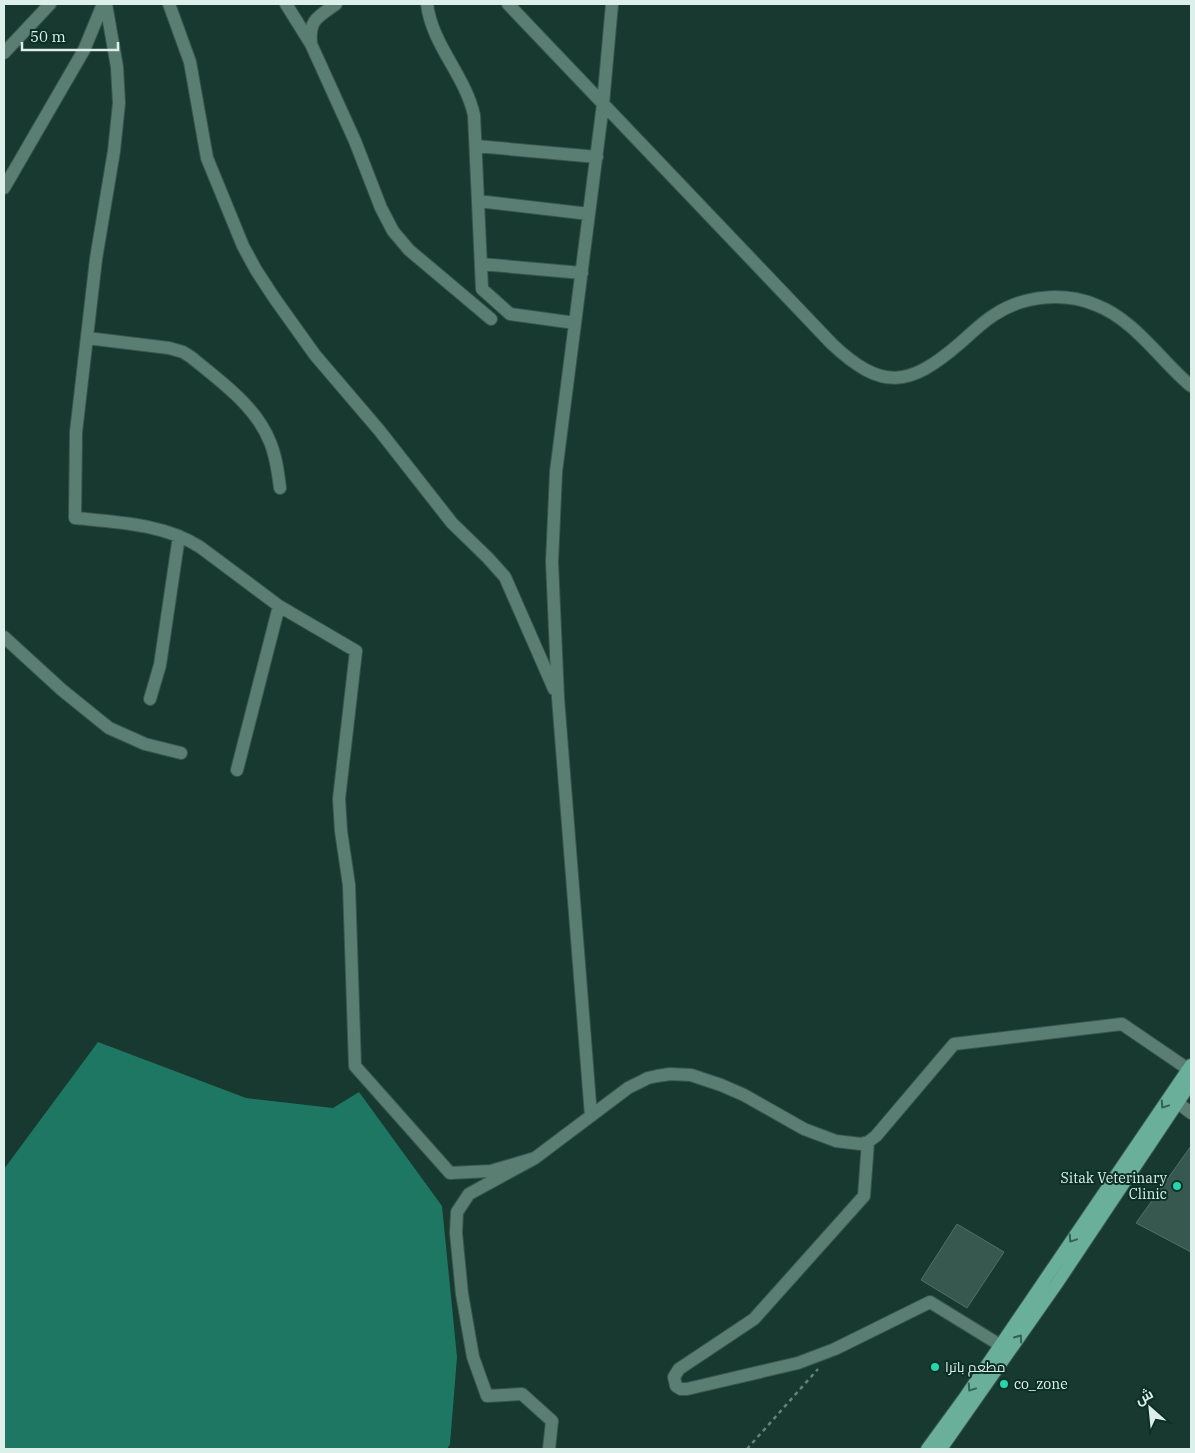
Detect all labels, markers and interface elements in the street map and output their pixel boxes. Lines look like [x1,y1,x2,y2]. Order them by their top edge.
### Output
scale bar [22,20,119,52]
text: 50 m [30,27,66,46]
one-way arrow [1160,1100,1170,1109]
place label: Sitak Veterinary Clinic [1061,1169,1168,1203]
marker: Sitak Veterinary Clinic [1171,1180,1183,1192]
one-way arrow [1069,1234,1078,1243]
one-way arrow [1013,1334,1022,1343]
place label: مطعم باترا [945,1358,1005,1377]
marker: مطعم باترا [929,1361,941,1373]
place label: co_zone [1014,1375,1068,1393]
marker: co_zone [998,1378,1010,1390]
one-way arrow [968,1382,977,1392]
north arrow [1125,1383,1175,1433]
text: ش [1132,1384,1156,1409]

